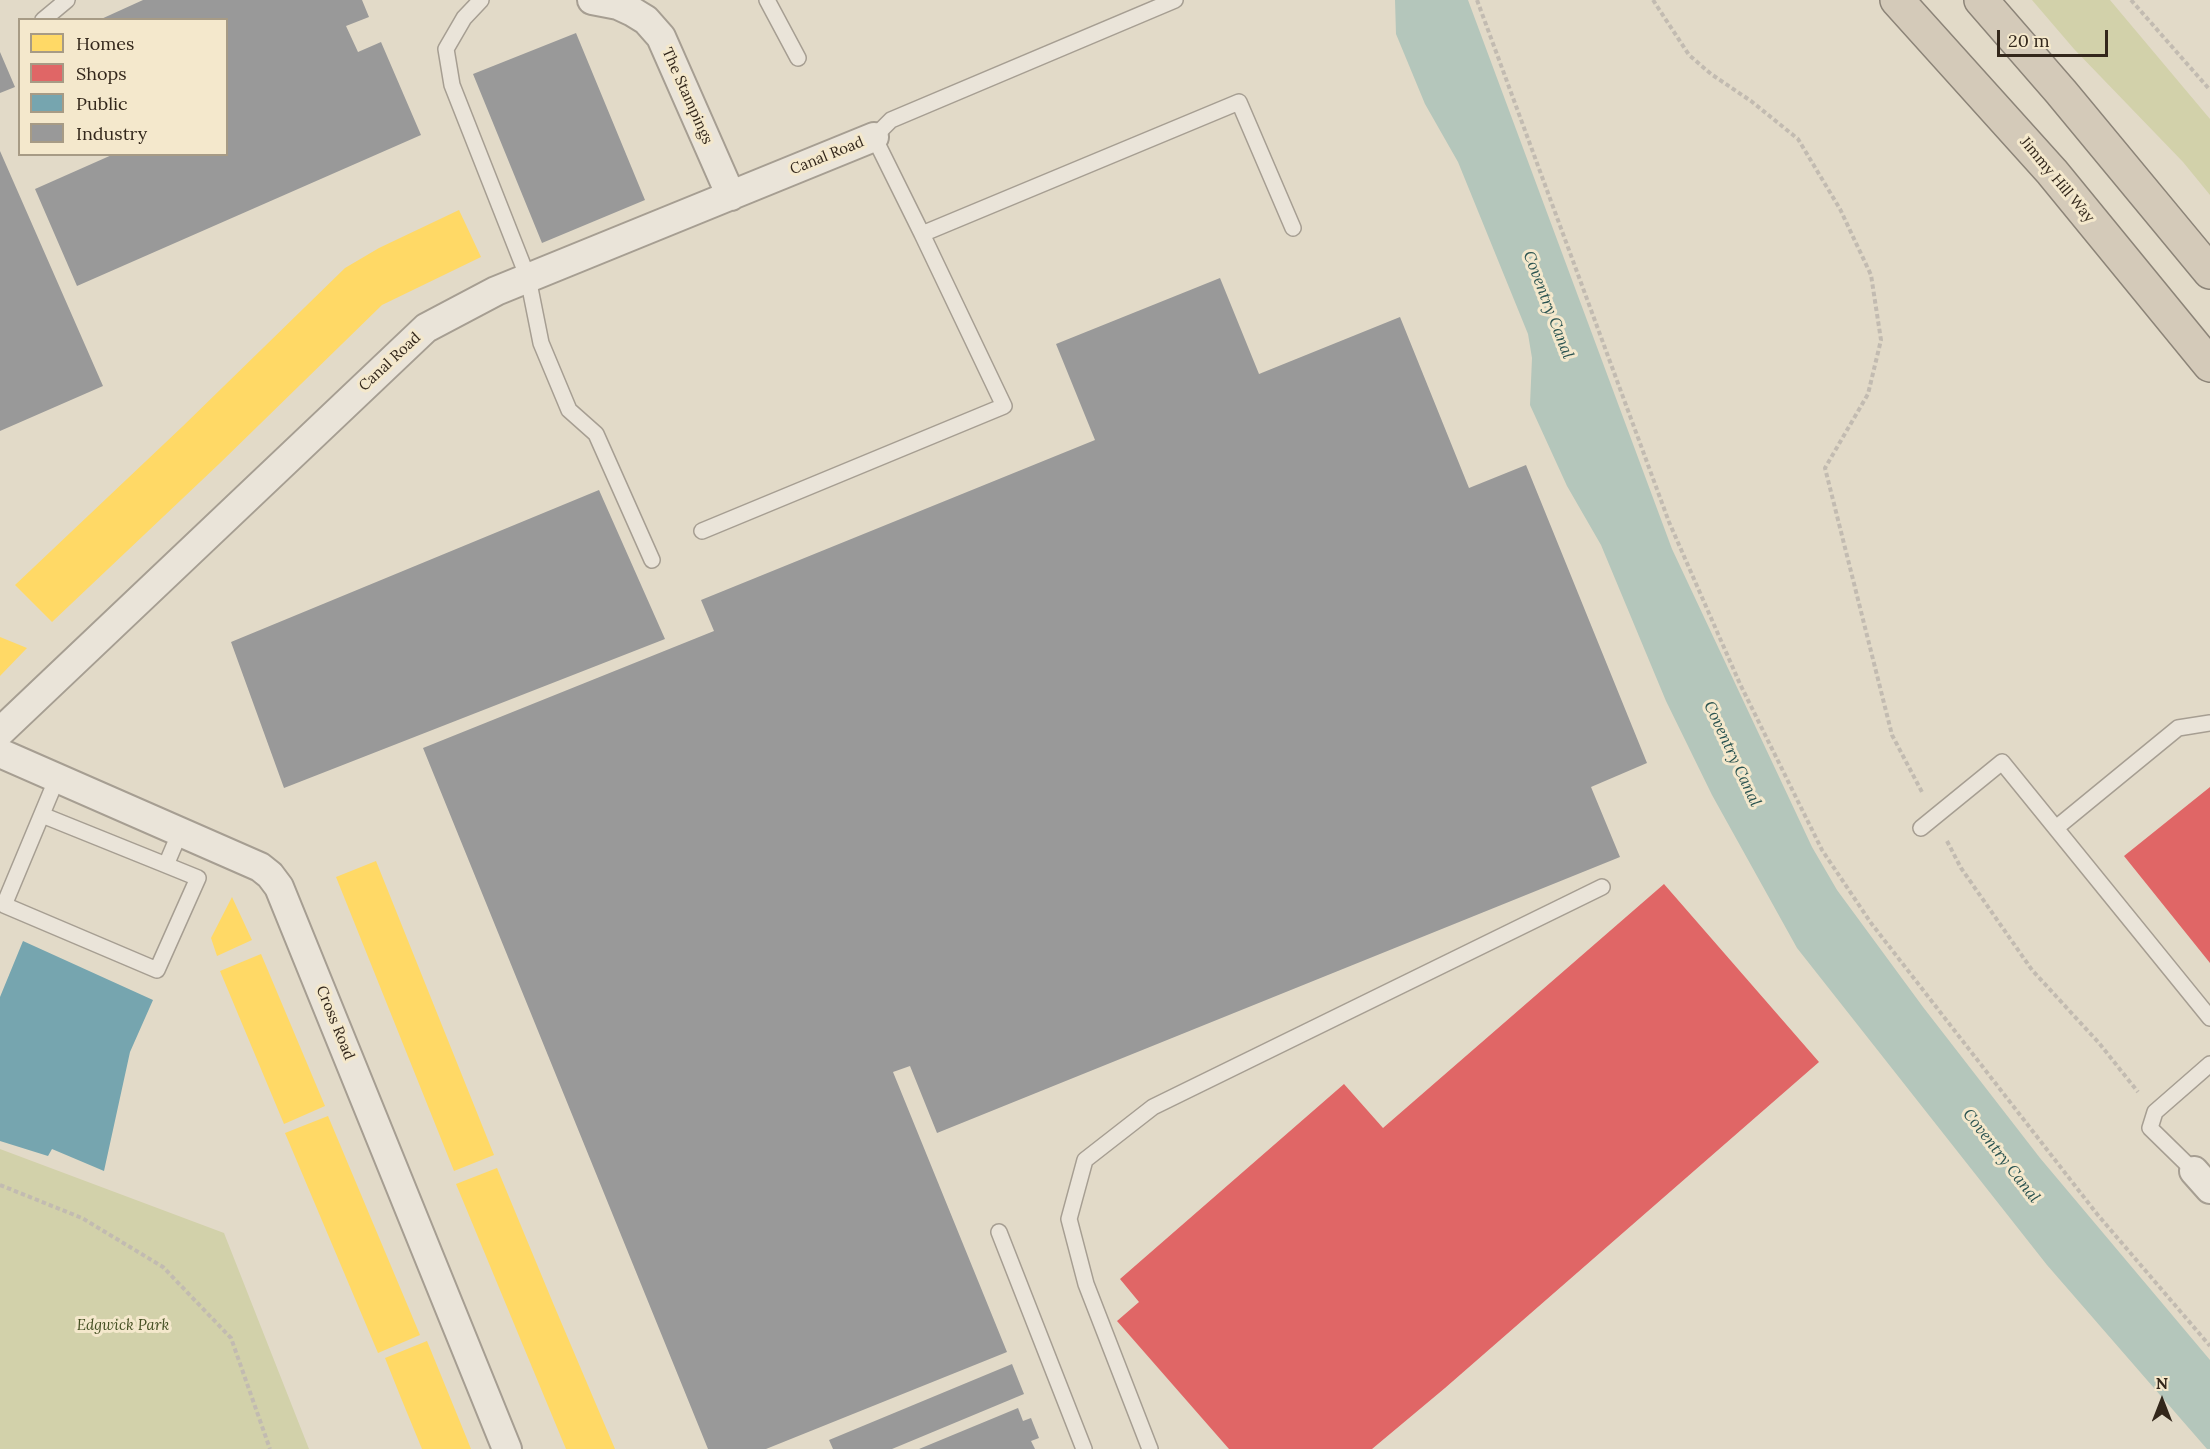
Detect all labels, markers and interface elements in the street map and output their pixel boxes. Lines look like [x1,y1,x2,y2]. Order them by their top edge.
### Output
legend [18,18,228,156]
scale bar [2000,18,2111,56]
text: 20 m [2008,29,2050,52]
text: Homes [76,32,134,55]
street label: The Stampings [658,45,716,147]
text: Shops [76,62,127,85]
text: Public [76,92,128,115]
text: Industry [76,122,147,145]
street label: Canal Road [788,133,866,179]
street label: Jimmy Hill Way [2016,134,2098,226]
water label: Coventry Canal [1519,248,1577,362]
street label: Canal Road [355,329,425,395]
water label: Coventry Canal [1699,698,1765,810]
street label: Cross Road [312,983,358,1063]
water label: Coventry Canal [1958,1105,2044,1207]
park label: Edgwick Park [77,1317,169,1335]
north arrow [2132,1371,2192,1431]
text: N [2156,1373,2168,1393]

